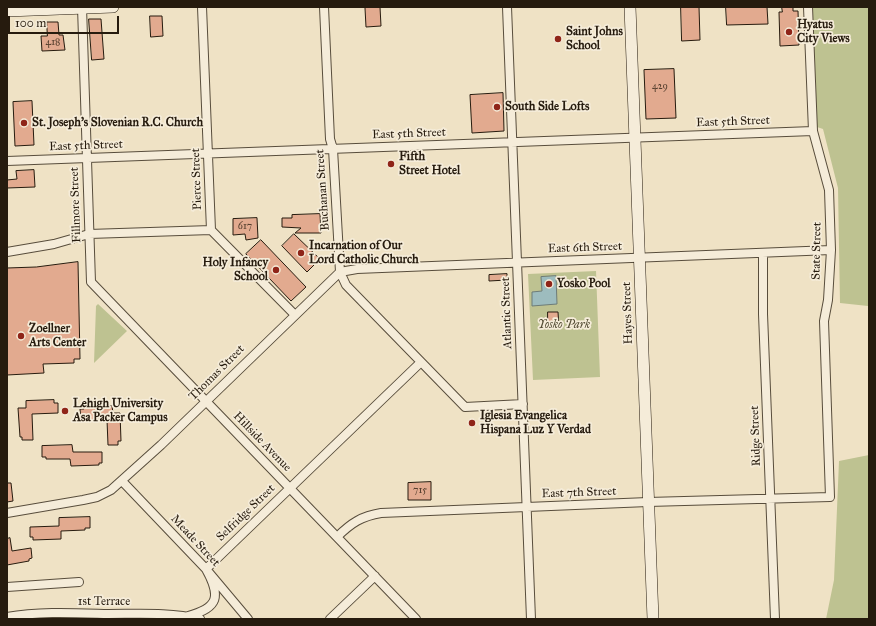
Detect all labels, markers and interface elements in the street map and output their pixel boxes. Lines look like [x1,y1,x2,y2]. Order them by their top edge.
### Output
scale bar [10,8,121,34]
text: 100 m [15,16,46,30]
place label: Hyatus City Views [797,18,850,46]
place label: Saint Johns School [566,25,623,53]
marker: Hyatus City Views [784,27,794,37]
marker: Saint Johns School [553,34,563,44]
house number: 418 [46,37,60,49]
house number: 429 [652,81,668,93]
place label: South Side Lofts [505,100,589,114]
marker: South Side Lofts [492,102,502,112]
street label: East 5th Street [696,114,770,130]
place label: St. Joseph's Slovenian R.C. Church [32,116,203,130]
marker: St. Joseph's Slovenian R.C. Church [19,118,29,128]
street label: East 5th Street [372,126,446,142]
street label: East 5th Street [49,138,123,154]
street label: Pierce Street [189,148,205,210]
street label: Buchanan Street [313,149,333,231]
place label: Fifth Street Hotel [399,150,460,178]
marker: Fifth Street Hotel [386,159,396,169]
street label: Fillmore Street [67,167,85,243]
house number: 617 [238,221,252,233]
street label: State Street [809,222,825,280]
place label: Incarnation of Our Lord Catholic Church [309,239,419,267]
street label: East 6th Street [548,240,622,256]
marker: Incarnation of Our Lord Catholic Church [296,248,306,258]
place label: Holy Infancy School [202,256,268,284]
marker: Holy Infancy School [271,265,281,275]
street label: Atlantic Street [499,277,515,349]
place label: Yosko Pool [557,277,610,291]
marker: Yosko Pool [544,279,554,289]
street label: Hayes Street [620,281,636,345]
park label: Yosko Park [538,318,590,332]
place label: Zoellner Arts Center [29,322,86,350]
marker: Zoellner Arts Center [16,331,26,341]
street label: Thomas Street [186,342,248,404]
place label: Lehigh University Asa Packer Campus [73,397,168,425]
street label: Ridge Street [748,405,764,467]
marker: Lehigh University Asa Packer Campus [60,406,70,416]
street label: Hillside Avenue [230,409,294,475]
place label: Iglesia Evangelica Hispana Luz Y Verdad [480,409,591,437]
marker: Iglesia Evangelica Hispana Luz Y Verdad [467,418,477,428]
street label: Selfridge Street [214,481,278,545]
house number: 715 [413,485,427,497]
street label: East 7th Street [541,485,617,501]
street label: Meade Street [167,512,223,570]
street label: 1st Terrace [78,595,130,609]

